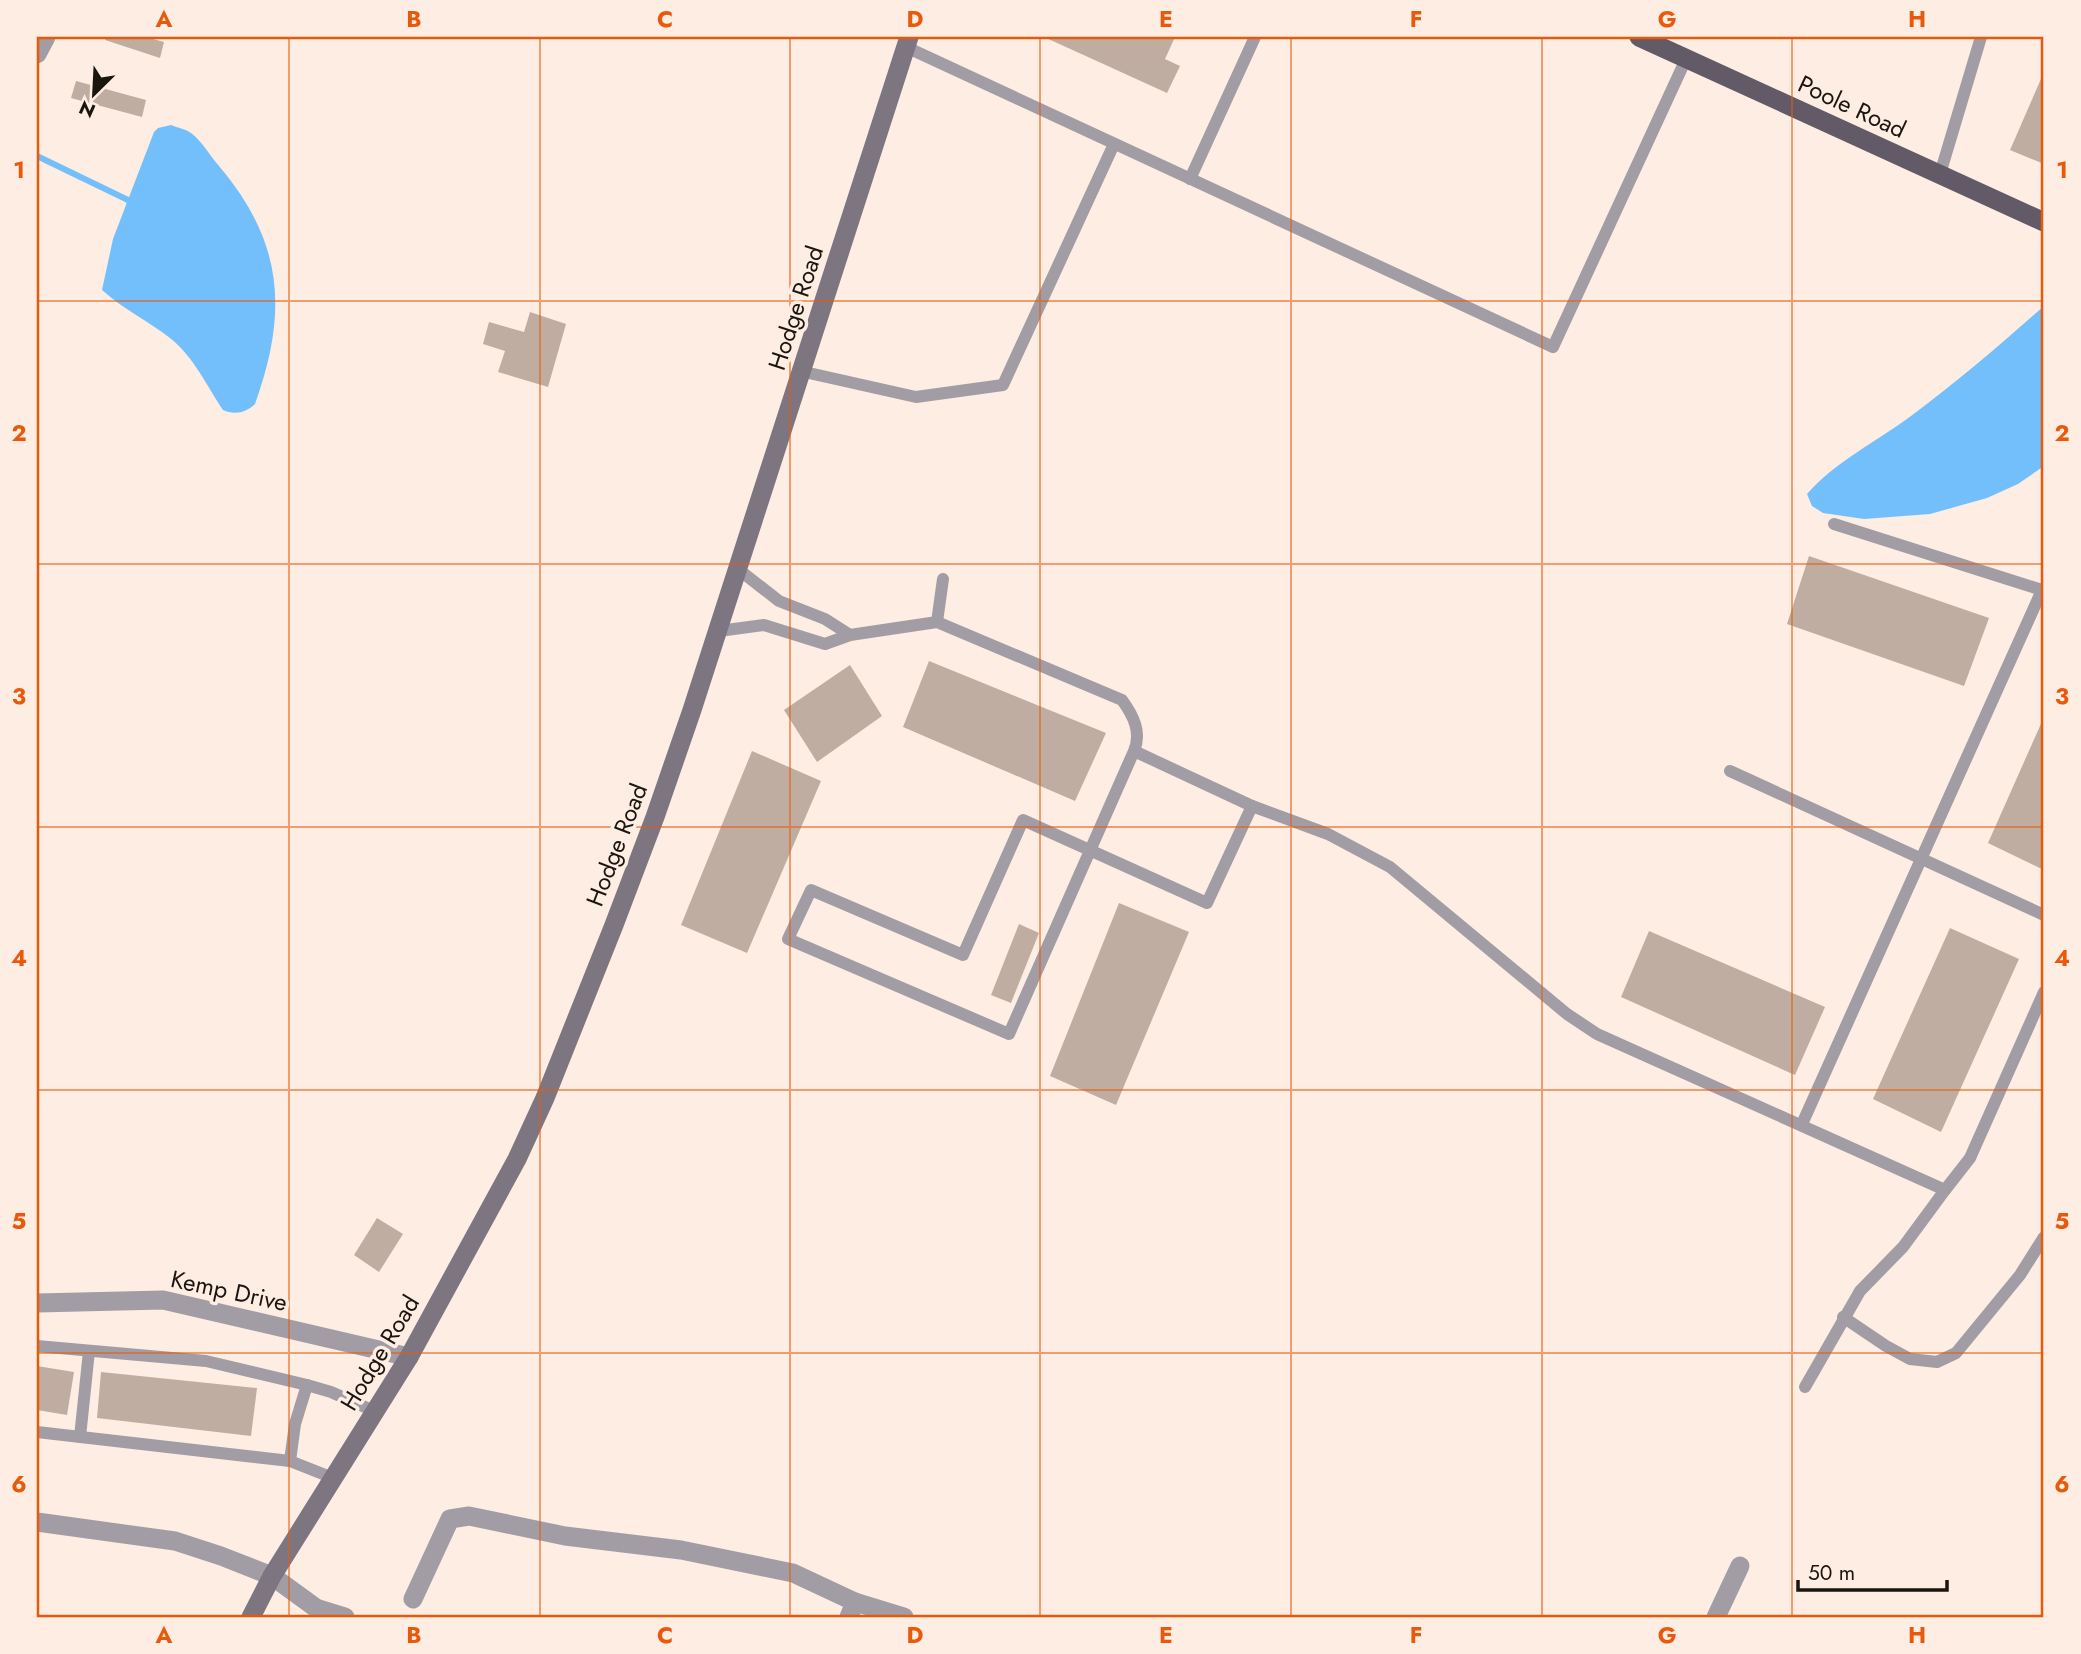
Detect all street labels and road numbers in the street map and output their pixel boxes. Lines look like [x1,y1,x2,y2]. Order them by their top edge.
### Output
street label: Poole Road [1792,66,1912,147]
street label: Hodge Road [759,241,832,375]
street label: Hodge Road [577,778,656,911]
street label: Kemp Drive [168,1261,291,1320]
street label: Hodge Road [331,1288,428,1417]

